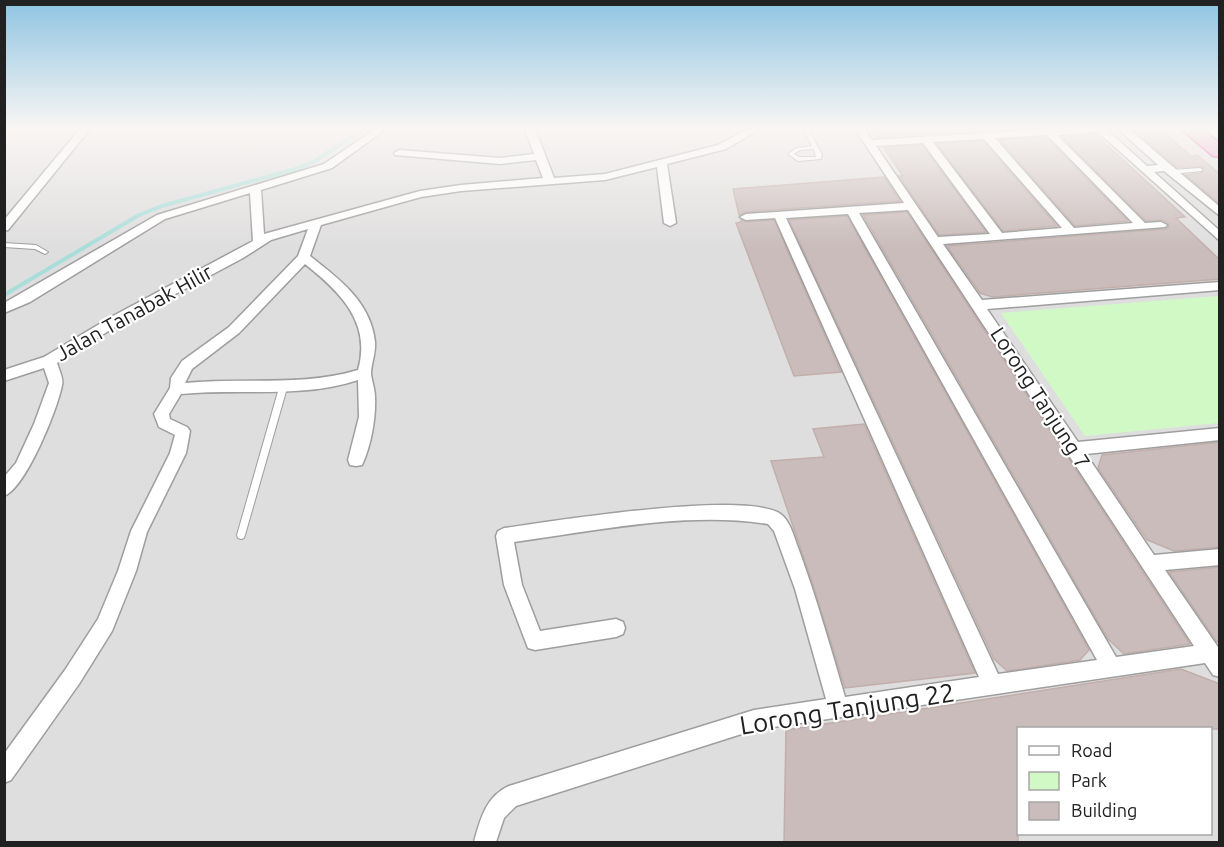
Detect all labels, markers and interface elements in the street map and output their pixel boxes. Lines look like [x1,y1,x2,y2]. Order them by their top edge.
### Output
street label: Jalan Tanabak Hilir [51,259,216,365]
street label: Lorong Tanjung 7 [986,322,1095,473]
street label: Lorong Tanjung 22 [737,677,956,740]
legend [1017,727,1212,835]
text: Road [1071,740,1113,760]
text: Park [1071,770,1107,790]
text: Building [1071,800,1137,820]

